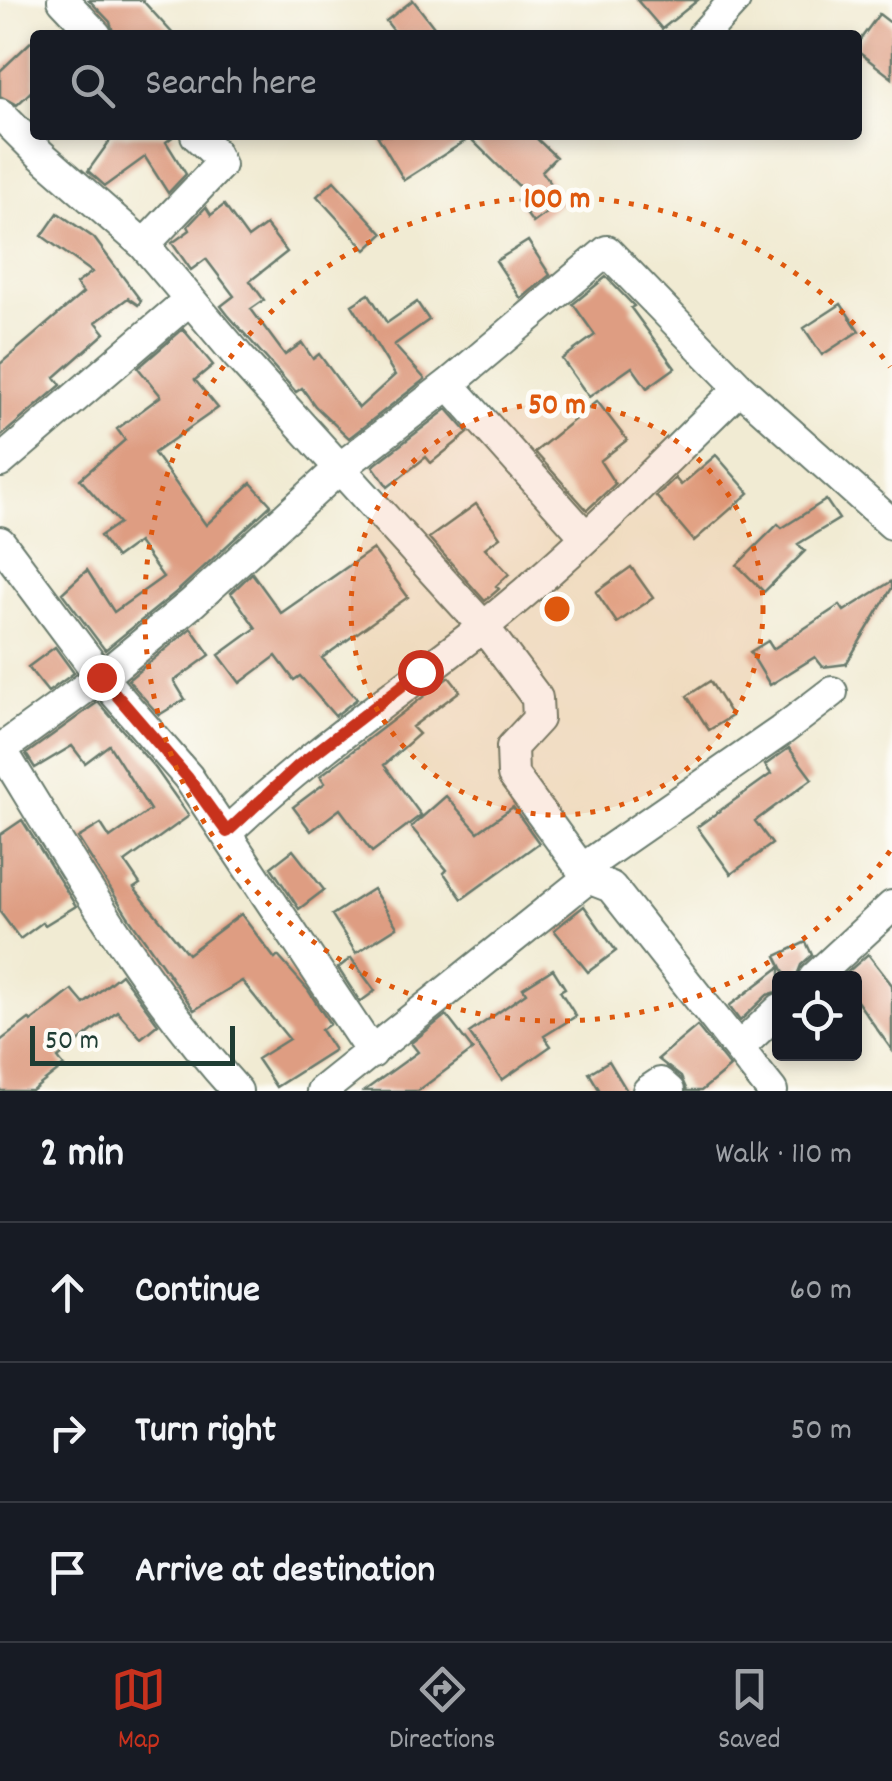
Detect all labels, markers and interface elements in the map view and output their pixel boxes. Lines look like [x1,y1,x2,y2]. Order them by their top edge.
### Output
search box [30,30,862,140]
icon: search [65,58,120,113]
text: Search here [145,58,317,113]
text: 100 m [524,180,590,223]
text: 50 m [528,386,586,429]
centre of rings [539,591,575,627]
route start [398,650,444,696]
route end [79,655,125,701]
map controls [772,971,862,1061]
button: locate [772,971,862,1061]
scale bar [30,1021,235,1066]
text: 50 m [45,1023,99,1063]
text: 2 min [40,1126,124,1186]
text: Walk · 110 m [715,1133,852,1179]
icon: ahead [40,1265,95,1320]
text: Continue [135,1265,260,1320]
text: 60 m [790,1269,852,1315]
icon: right [40,1405,95,1460]
text: Turn right [135,1405,276,1460]
text: 50 m [790,1409,852,1455]
icon: arrive [40,1545,95,1600]
text: Arrive at destination [135,1545,435,1600]
tab: Map [111,1662,166,1762]
tab: Directions [389,1662,495,1762]
tab: Saved [718,1662,781,1762]

